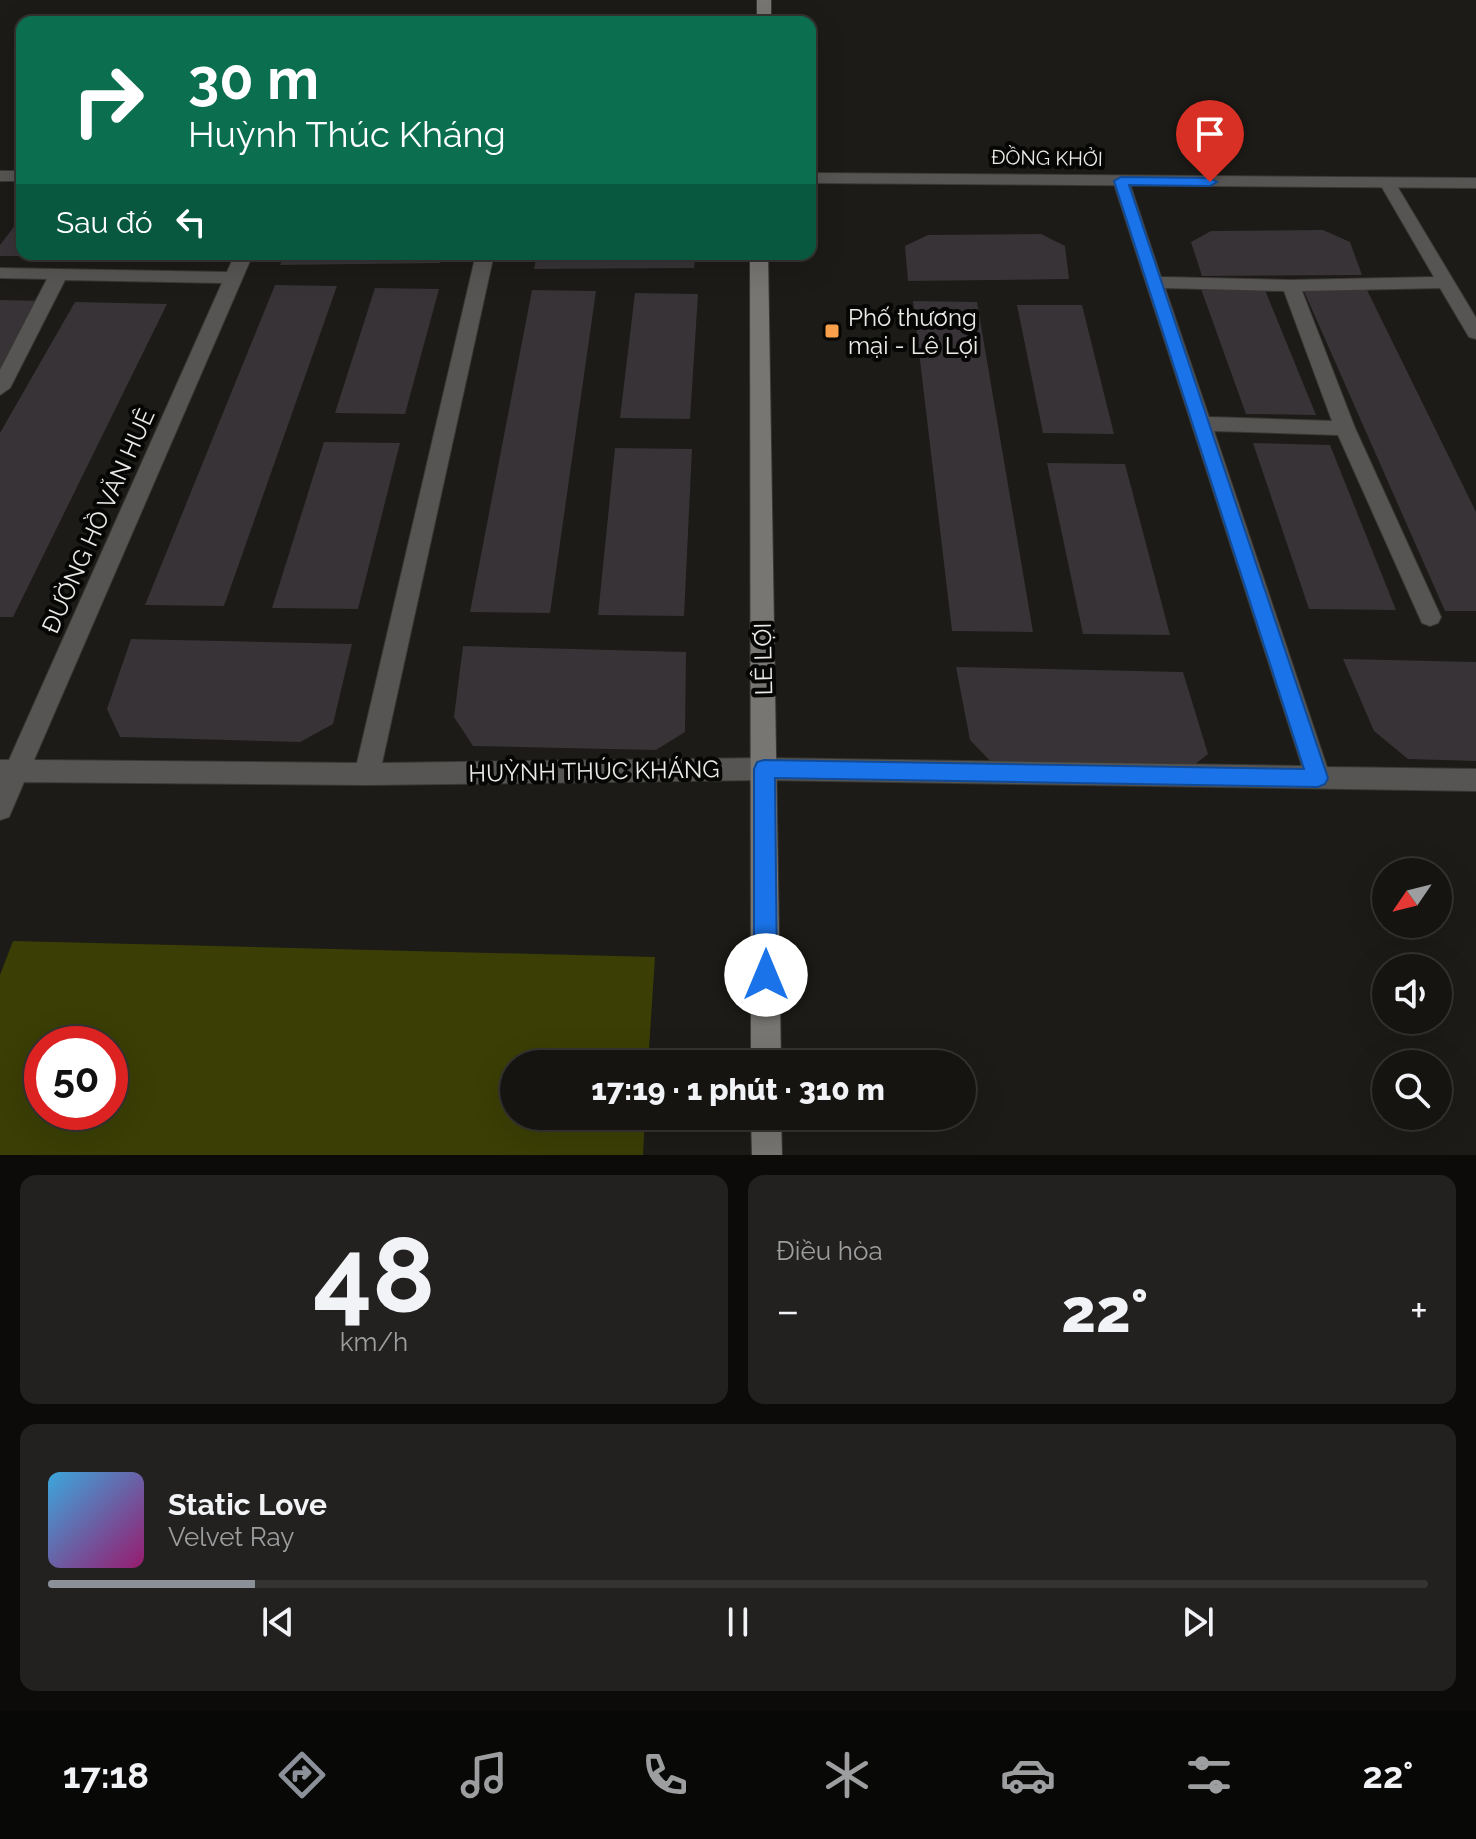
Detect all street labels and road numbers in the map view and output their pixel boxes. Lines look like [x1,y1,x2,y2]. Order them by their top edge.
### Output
street label: ĐỒNG KHỞI [991,144,1103,171]
street label: ĐƯỜNG HỒ VĂN HUÊ [35,404,161,638]
street label: LÊ LỢI [748,622,778,696]
street label: HUỲNH THÚC KHÁNG [468,754,720,788]

